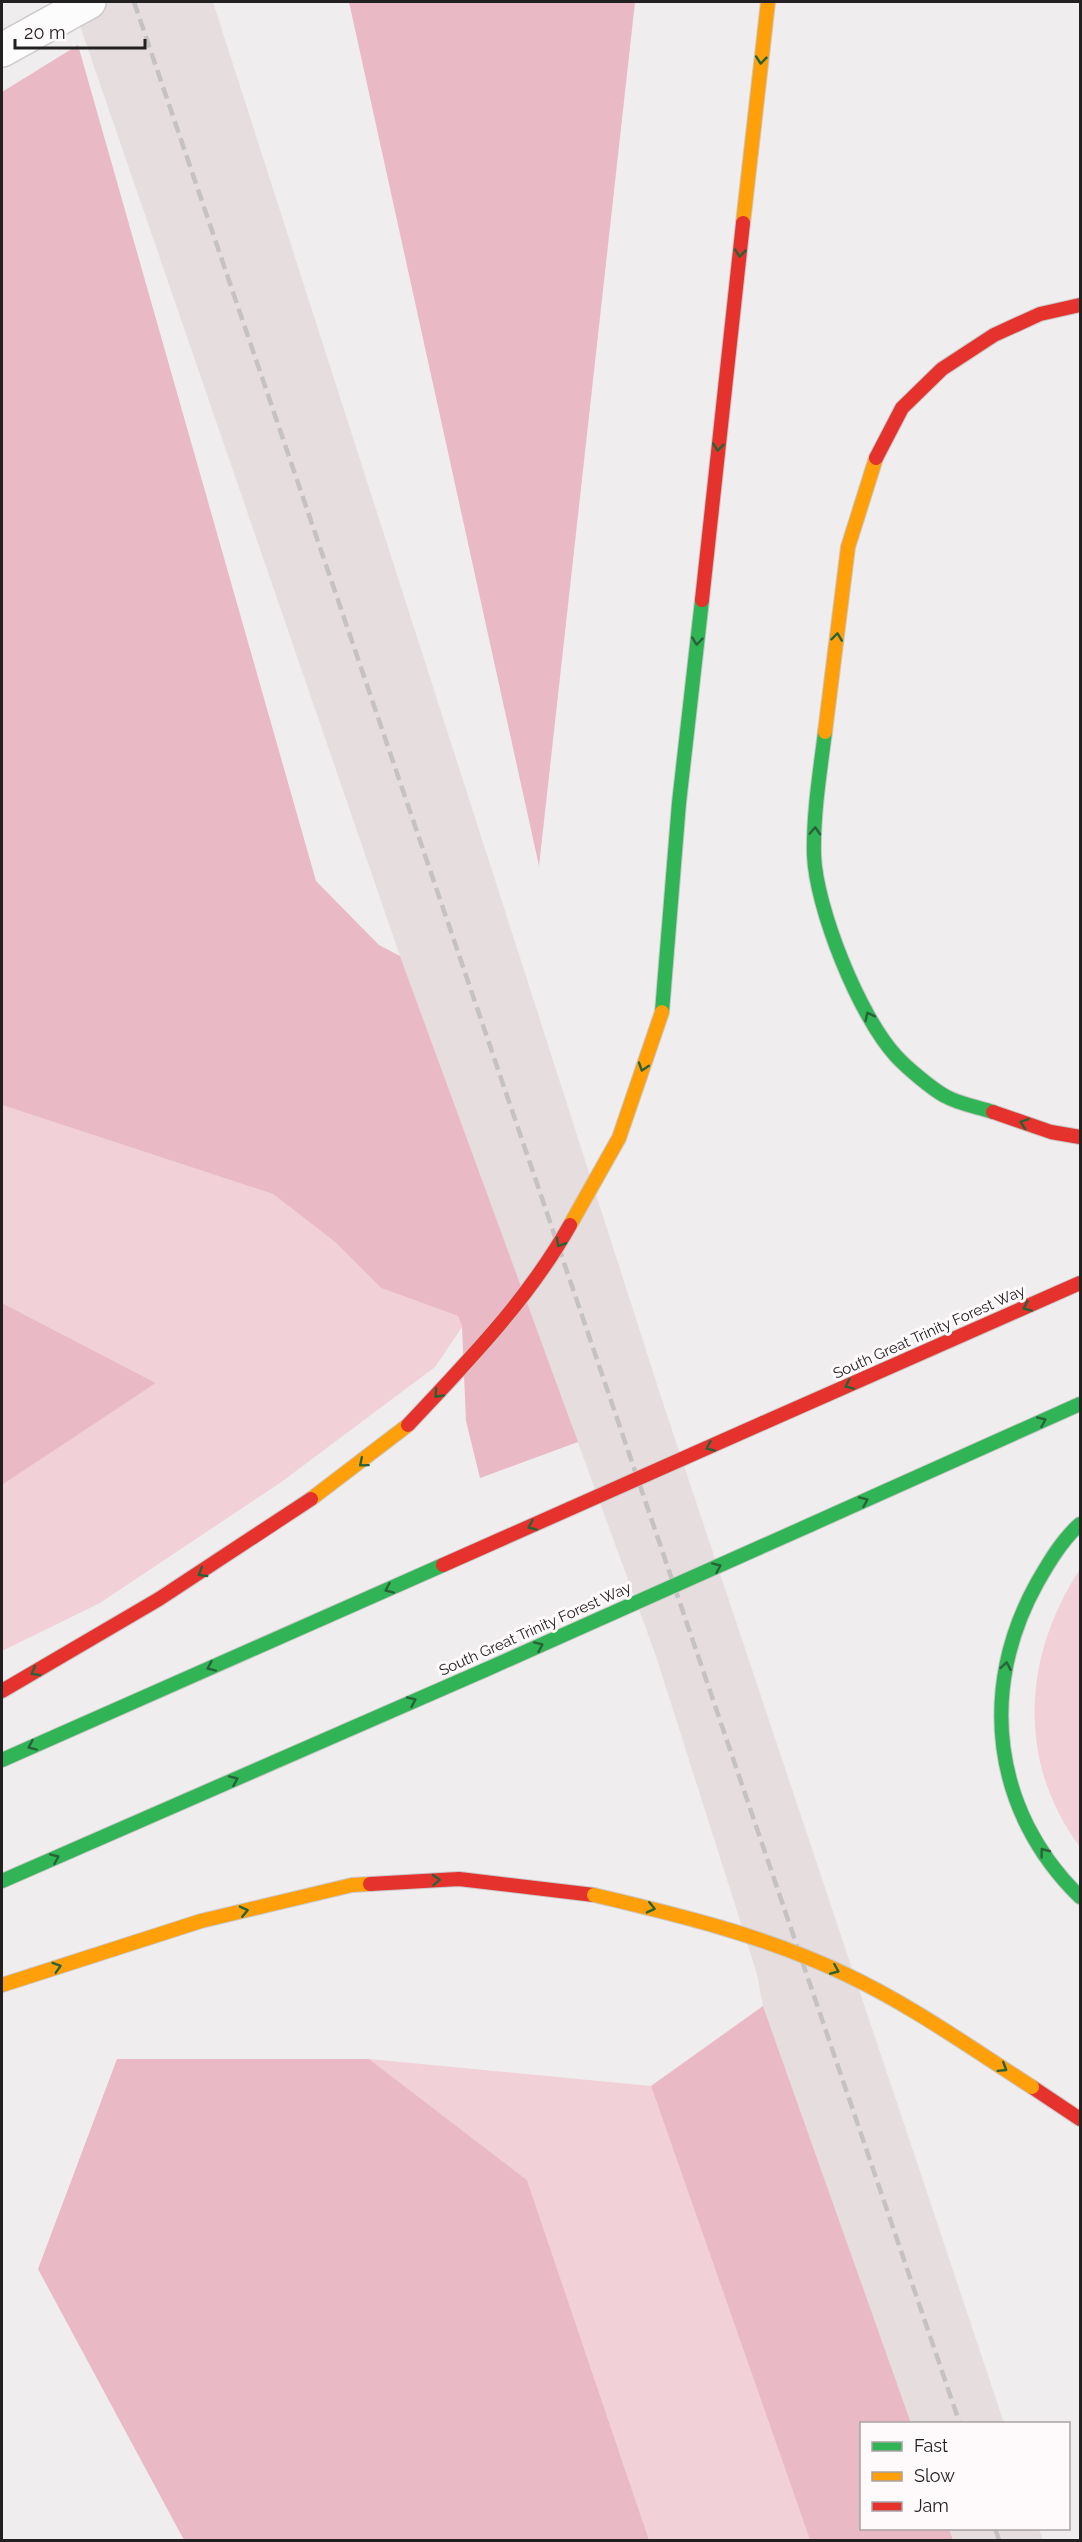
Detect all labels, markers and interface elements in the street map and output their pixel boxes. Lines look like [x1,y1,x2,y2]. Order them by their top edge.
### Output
scale bar [15,12,146,50]
text: 20 m [24,22,66,43]
one-way arrow [756,55,768,64]
one-way arrow [734,249,747,258]
one-way arrow [712,443,725,452]
one-way arrow [830,633,842,642]
one-way arrow [691,636,704,646]
one-way arrow [809,827,822,836]
one-way arrow [864,1011,876,1022]
one-way arrow [638,1061,650,1072]
one-way arrow [1019,1117,1030,1130]
one-way arrow [556,1236,567,1247]
street label: South Great Trinity Forest Way [830,1281,1028,1383]
one-way arrow [1022,1300,1033,1312]
one-way arrow [844,1378,855,1390]
one-way arrow [434,1386,445,1397]
one-way arrow [1035,1416,1046,1428]
one-way arrow [705,1440,716,1452]
one-way arrow [359,1455,370,1466]
one-way arrow [857,1497,868,1509]
one-way arrow [527,1519,538,1531]
one-way arrow [710,1562,721,1574]
one-way arrow [198,1566,208,1577]
street label: South Great Trinity Forest Way [436,1578,634,1680]
one-way arrow [385,1582,396,1594]
one-way arrow [532,1641,543,1653]
one-way arrow [206,1660,217,1672]
one-way arrow [999,1661,1012,1671]
one-way arrow [30,1665,41,1677]
one-way arrow [406,1697,417,1709]
one-way arrow [28,1739,39,1751]
one-way arrow [227,1775,238,1787]
one-way arrow [1040,1847,1051,1858]
one-way arrow [49,1853,60,1865]
one-way arrow [431,1874,440,1887]
one-way arrow [645,1901,655,1914]
one-way arrow [239,1905,249,1918]
one-way arrow [51,1962,62,1974]
one-way arrow [829,1963,840,1975]
one-way arrow [997,2061,1007,2073]
legend [860,2422,1070,2530]
text: Fast [914,2435,948,2456]
text: Slow [914,2465,955,2486]
text: Jam [914,2495,949,2516]

